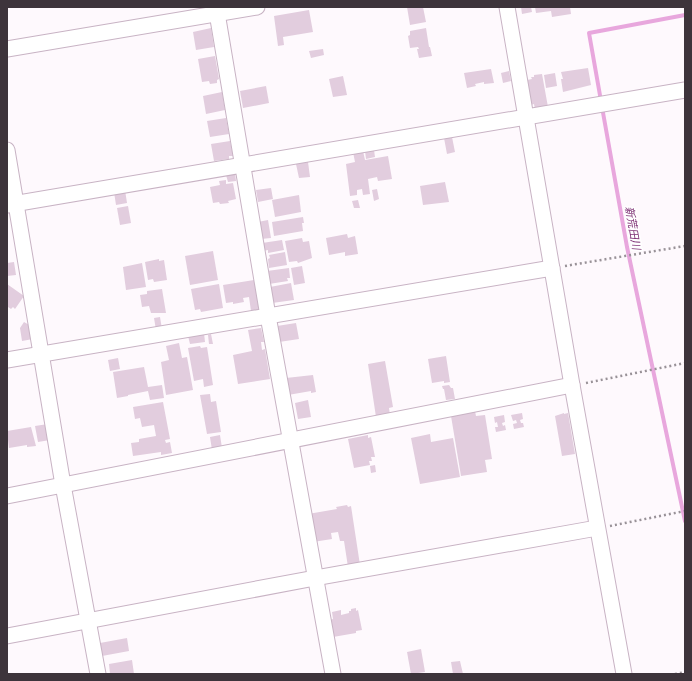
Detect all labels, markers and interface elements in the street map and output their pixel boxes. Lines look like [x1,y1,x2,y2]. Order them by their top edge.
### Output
water label: 新荒田川 [622,205,644,252]

